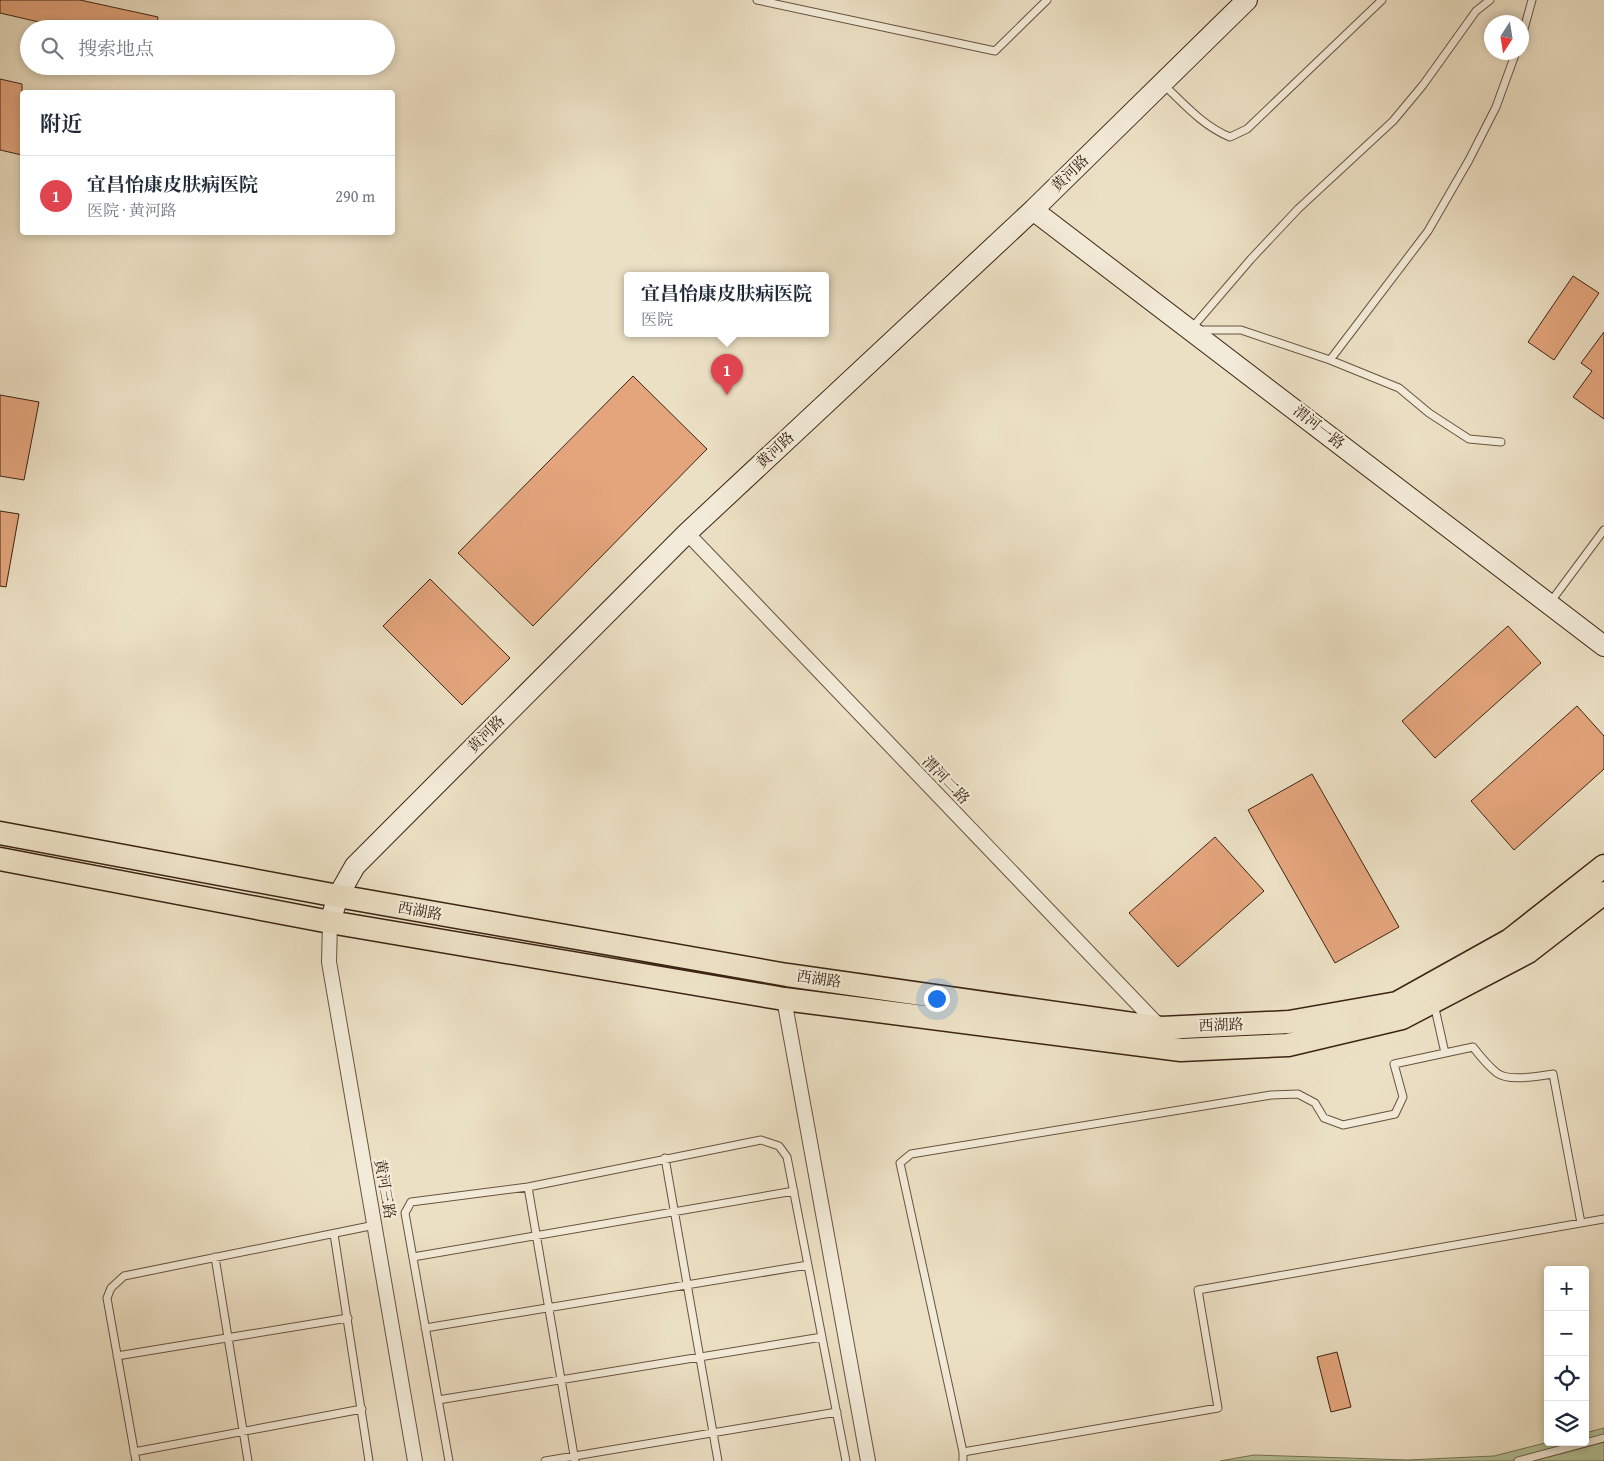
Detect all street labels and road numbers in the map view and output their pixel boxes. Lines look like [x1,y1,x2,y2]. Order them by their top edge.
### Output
street label: 黄河路 [1046,149,1093,196]
street label: 渭河一路 [1289,400,1349,453]
street label: 黄河路 [751,427,798,473]
street label: 黄河路 [462,710,509,757]
street label: 渭河二路 [918,751,975,809]
street label: 西湖路 [396,896,444,925]
street label: 西湖路 [795,965,843,992]
street label: 西湖路 [1198,1013,1244,1036]
street label: 黄河三路 [370,1158,401,1220]

